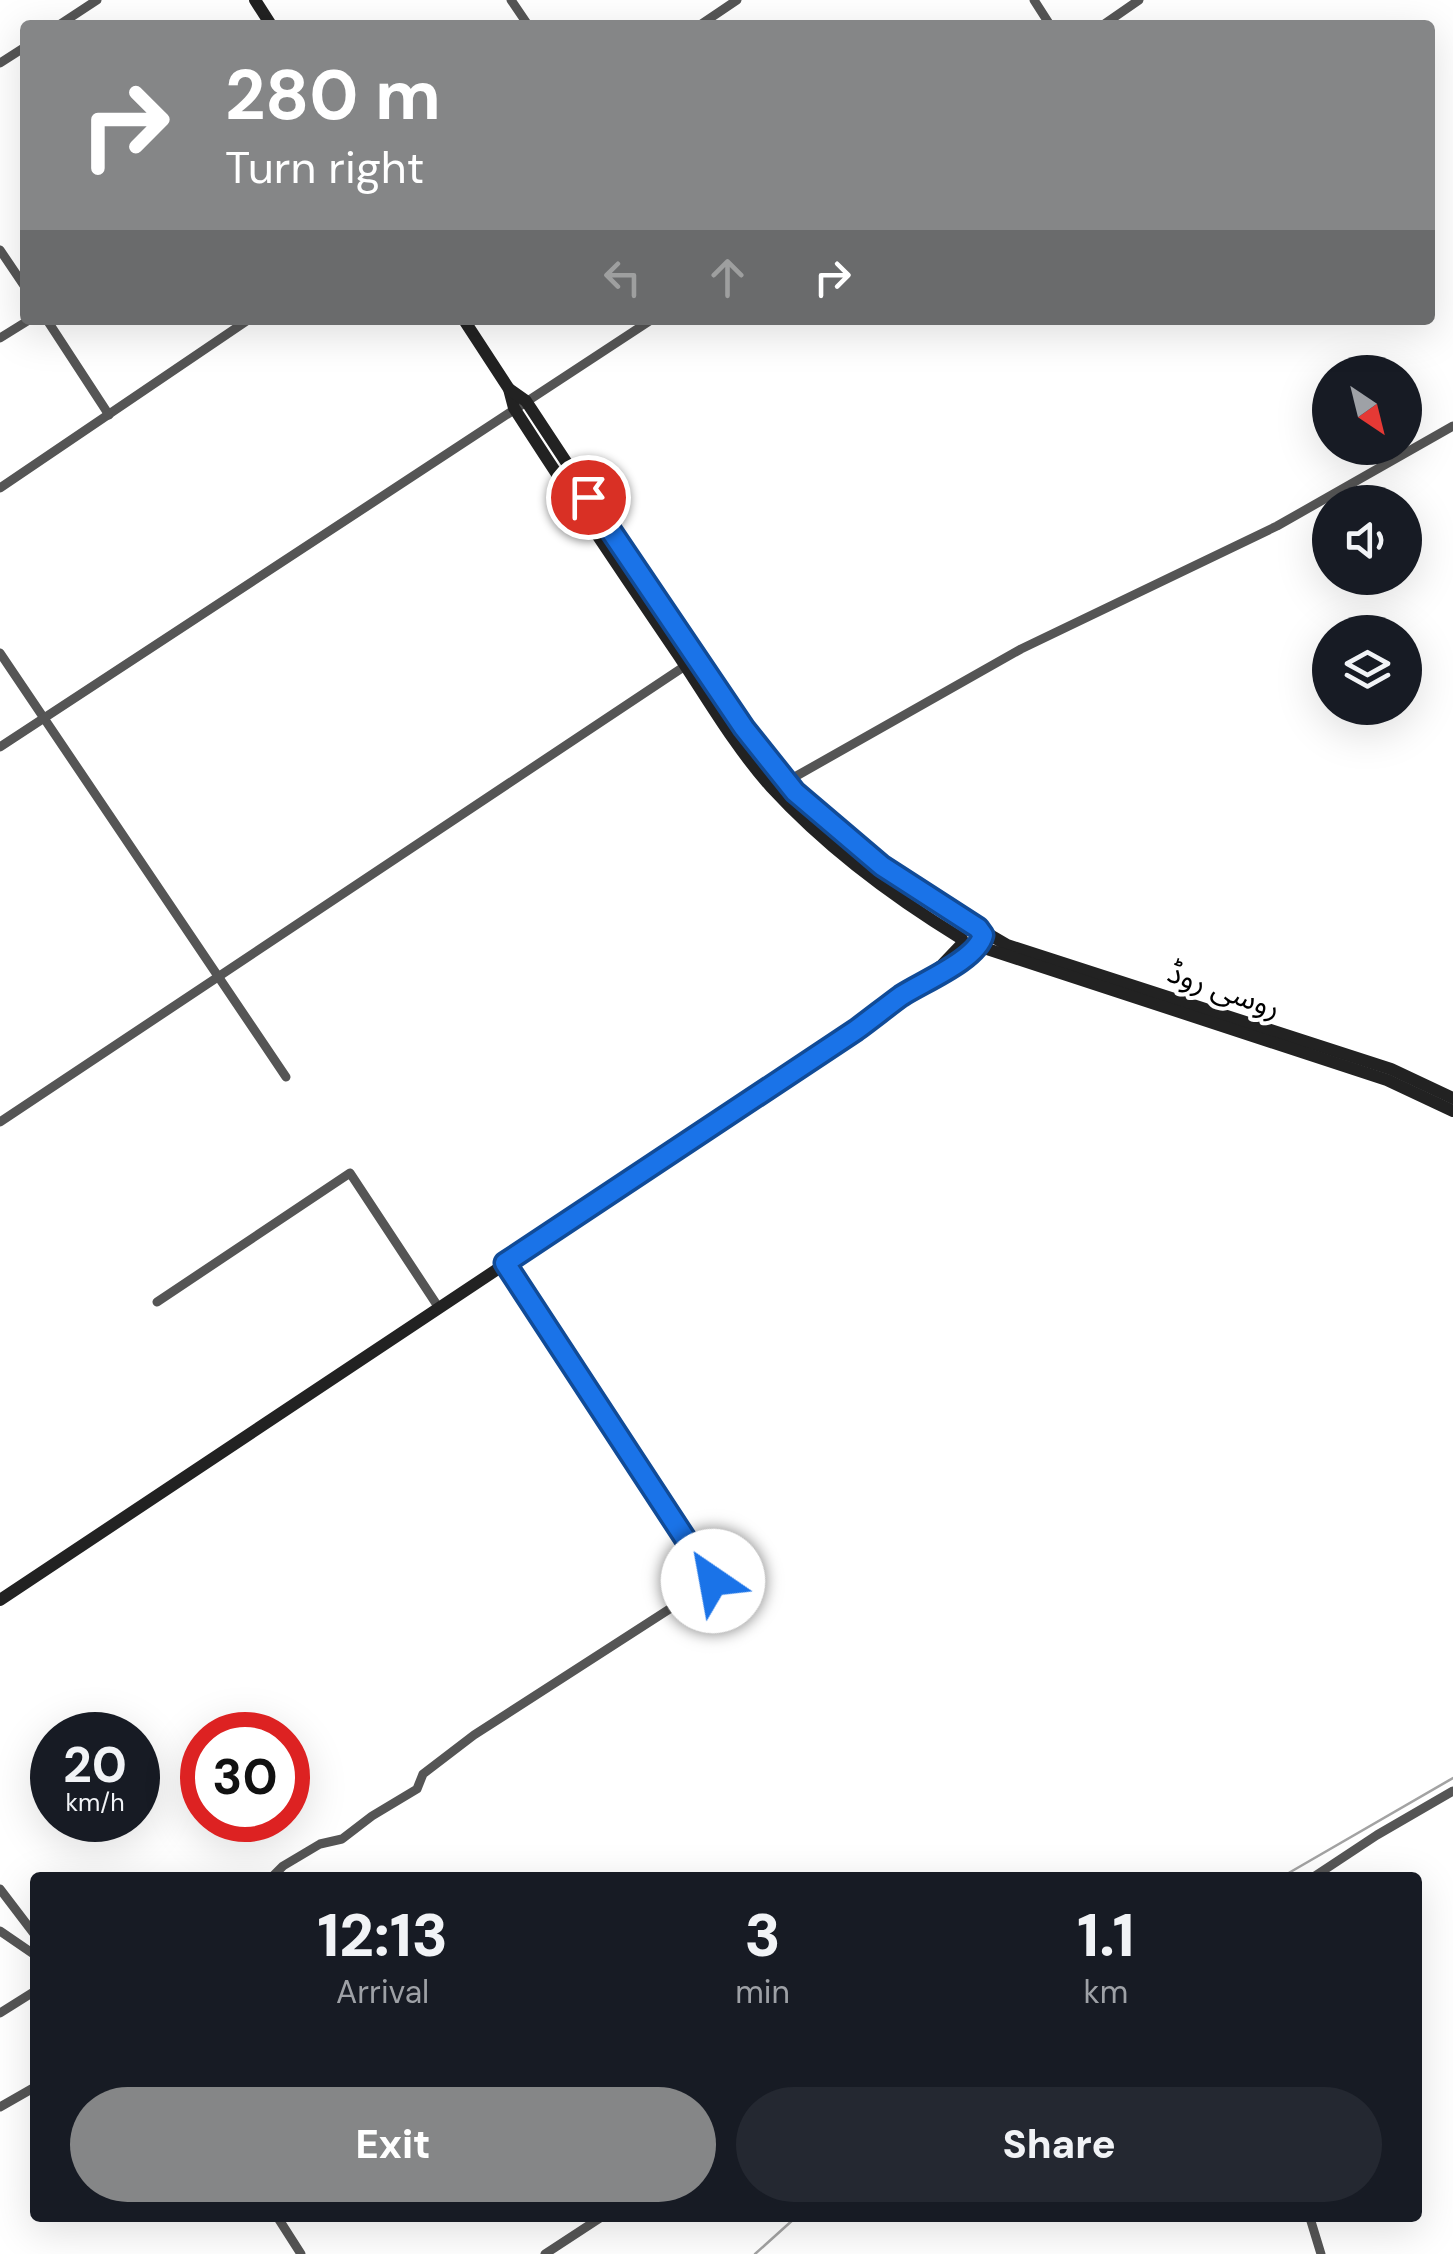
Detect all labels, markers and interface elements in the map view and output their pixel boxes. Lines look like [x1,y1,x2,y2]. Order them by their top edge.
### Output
text: 280 m [225,50,441,141]
icon: right [60,60,190,190]
text: Turn right [225,138,424,197]
icon: left [595,250,650,305]
icon: ahead [700,250,755,305]
icon: right [805,250,860,305]
north arrow [1312,355,1422,465]
map controls [1312,355,1422,725]
pin [546,455,631,540]
icon: arrive [561,470,616,525]
button: sound [1312,485,1422,595]
button: layers [1312,615,1422,725]
street label: روسی روڈ [1163,952,1286,1027]
position arrow [661,1529,765,1633]
speed limit sign: 30 [180,1712,310,1842]
text: 20 [63,1732,127,1798]
text: km/h [65,1786,125,1819]
text: 12:13 [317,1896,448,1975]
text: 3 [744,1896,781,1975]
text: 1.1 [1077,1896,1135,1975]
text: Arrival [336,1971,429,2013]
text: min [735,1971,790,2013]
text: km [1084,1971,1128,2013]
button: Exit [70,2087,716,2202]
button: Share [736,2087,1382,2202]

